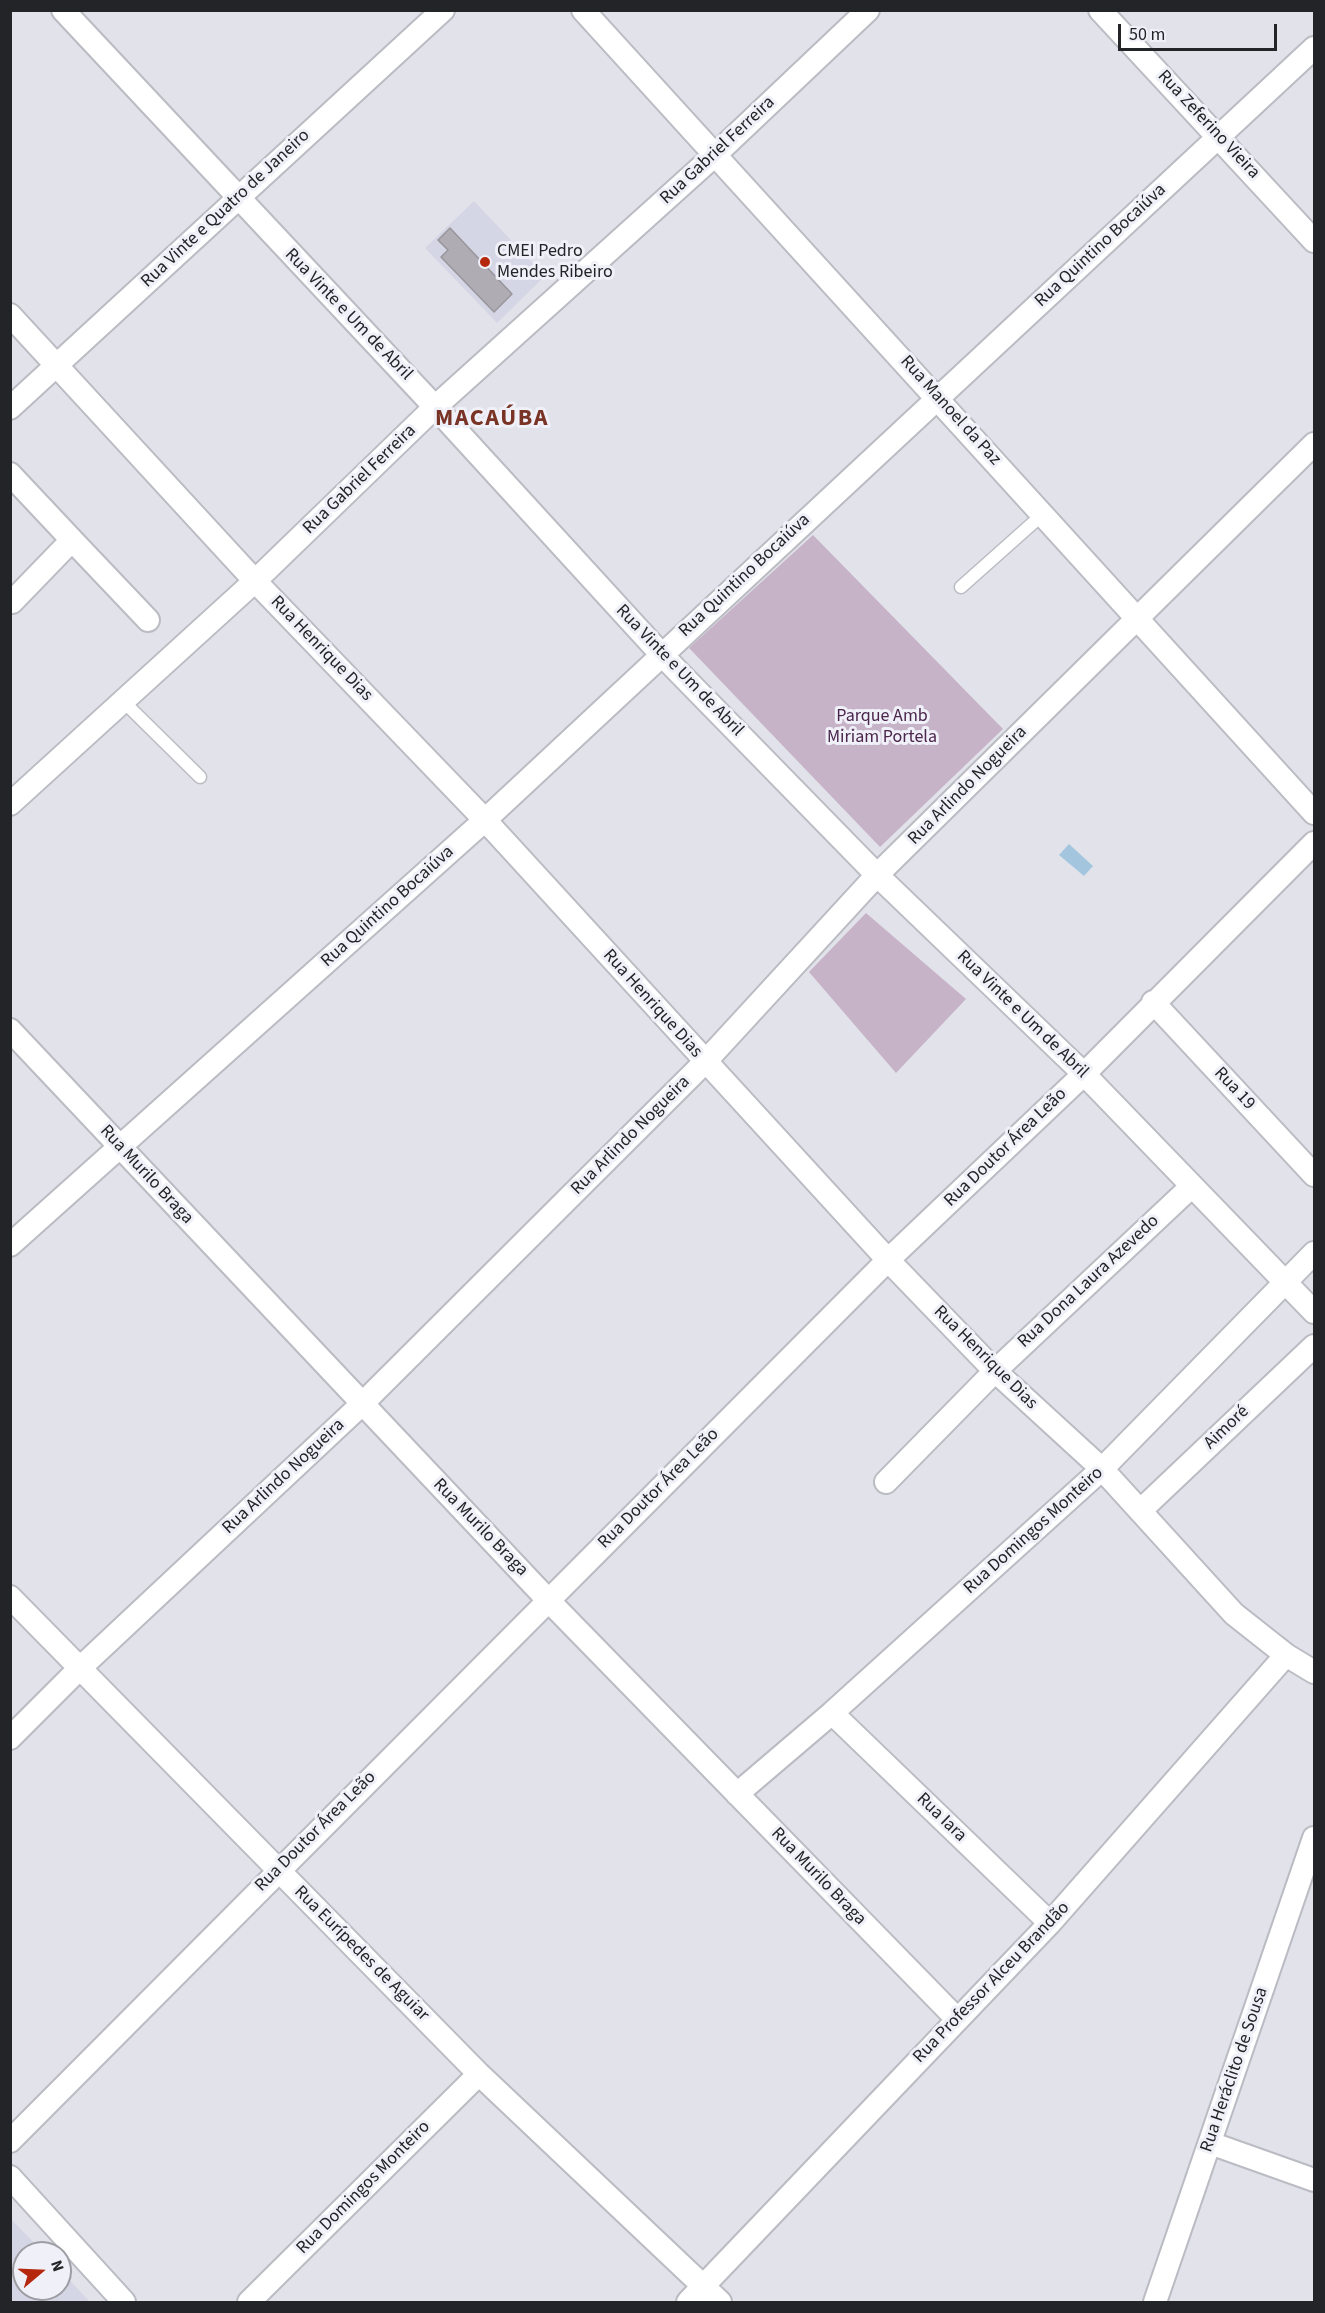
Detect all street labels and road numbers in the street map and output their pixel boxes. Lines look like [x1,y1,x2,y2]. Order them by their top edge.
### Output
street label: Rua Zeferino Vieira [1152,66,1264,184]
street label: Rua Gabriel Ferreira [656,92,780,210]
street label: Rua Vinte e Quatro de Janeiro [137,125,315,293]
street label: Rua Quintino Bocaiúva [1031,180,1171,312]
street label: Rua Vinte e Um de Abril [280,245,416,385]
street label: Rua Manoel da Paz [895,352,1005,470]
street label: Rua Gabriel Ferreira [299,421,421,539]
street label: Rua Quintino Bocaiúva [675,510,815,642]
street label: Rua Henrique Dias [265,592,377,706]
street label: Rua Vinte e Um de Abril [611,601,747,741]
street label: Rua Arlindo Nogueira [904,722,1032,850]
street label: Rua Quintino Bocaiúva [317,842,459,972]
street label: Rua Henrique Dias [598,945,706,1063]
street label: Rua Vinte e Um de Abril [952,947,1092,1083]
street label: Rua 19 [1209,1063,1259,1115]
street label: Rua Arlindo Nogueira [567,1072,695,1200]
street label: Rua Doutor Área Leão [940,1084,1072,1212]
street label: Rua Murilo Braga [95,1121,197,1229]
street label: Rua Dona Laura Azevedo [1014,1211,1164,1353]
street label: Rua Henrique Dias [928,1301,1042,1415]
street label: Aimoré [1200,1402,1254,1454]
street label: Rua Arlindo Nogueira [218,1415,350,1539]
street label: Rua Doutor Área Leão [594,1424,724,1554]
street label: Rua Domingos Monteiro [960,1463,1108,1599]
street label: Rua Murilo Braga [428,1475,532,1581]
street label: Rua Doutor Área Leão [251,1767,381,1897]
street label: Rua Iara [911,1789,971,1847]
street label: Rua Murilo Braga [766,1824,870,1930]
street label: Rua Eurípedes de Aguiar [289,1882,433,2026]
street label: Rua Professor Alceu Brandão [909,1898,1075,2068]
street label: Rua Heráclito de Sousa [1197,1985,1273,2155]
street label: Rua Domingos Monteiro [293,2117,435,2259]

